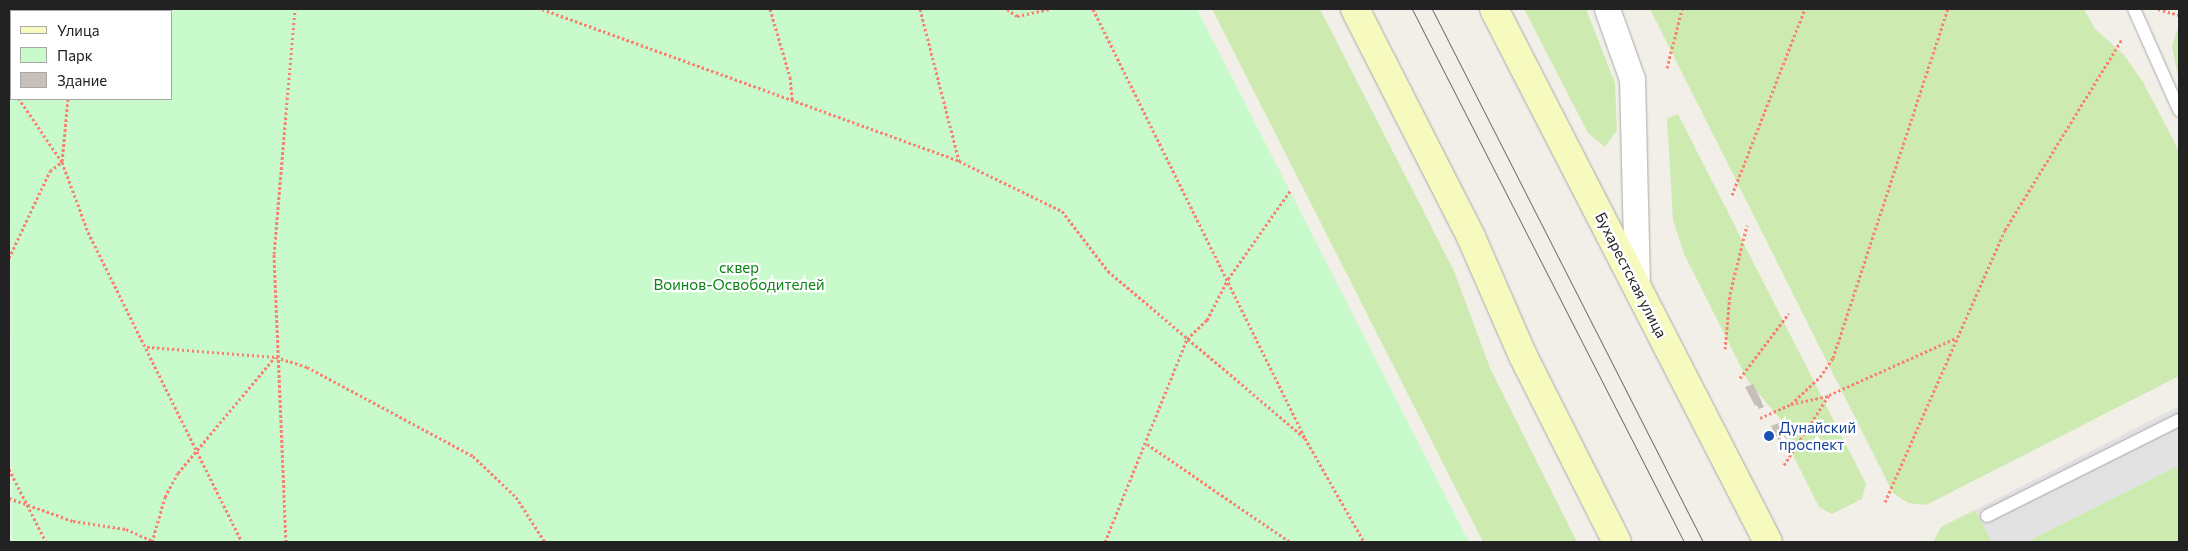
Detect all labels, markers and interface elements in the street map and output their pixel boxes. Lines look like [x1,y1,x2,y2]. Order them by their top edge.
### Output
legend [10,10,172,100]
text: Улица [57,21,99,39]
text: Парк [57,46,93,64]
text: Здание [57,71,107,89]
street label: Бухарестская улица [1592,209,1670,341]
park label: сквер Воинов-Освободителей [653,258,825,293]
place label: Дунайский проспект [1779,418,1856,453]
marker: Дунайский проспект [1763,430,1775,442]

